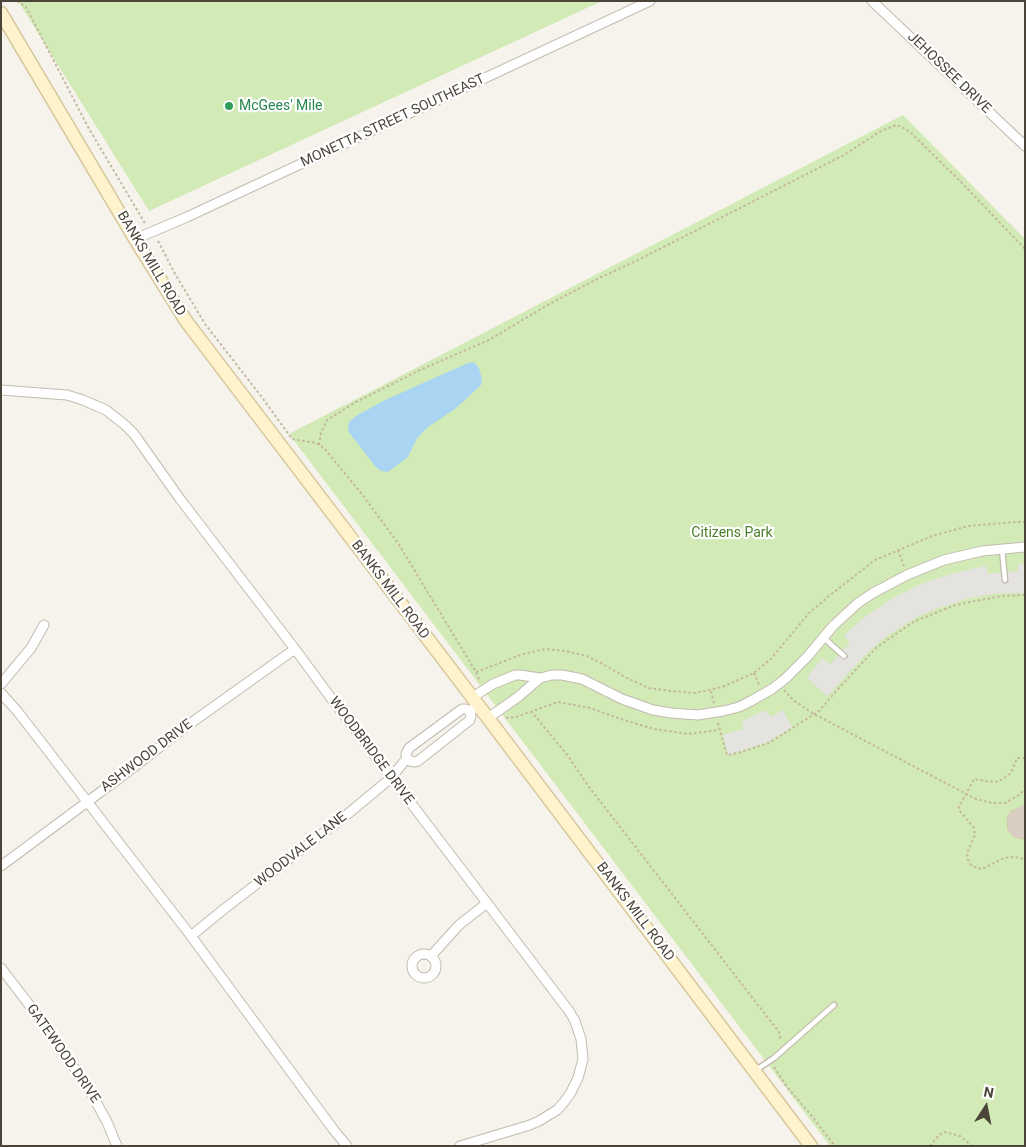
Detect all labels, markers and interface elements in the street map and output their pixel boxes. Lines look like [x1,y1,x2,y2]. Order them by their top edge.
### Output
street label: JEHOSSEE DRIVE [904,29,994,117]
street label: MONETTA STREET SOUTHEAST [298,71,488,171]
place label: McGees' Mile [239,98,323,114]
marker: McGees' Mile [223,100,235,112]
street label: BANKS MILL ROAD [113,208,189,320]
park label: Citizens Park [691,525,773,541]
street label: BANKS MILL ROAD [347,537,433,643]
street label: WOODBRIDGE DRIVE [325,694,417,808]
street label: ASHWOOD DRIVE [98,716,196,796]
street label: WOODVALE LANE [252,809,350,891]
street label: BANKS MILL ROAD [592,859,678,965]
street label: GATEWOOD DRIVE [23,1001,103,1107]
north arrow [961,1082,1011,1132]
text: N [982,1083,995,1101]

